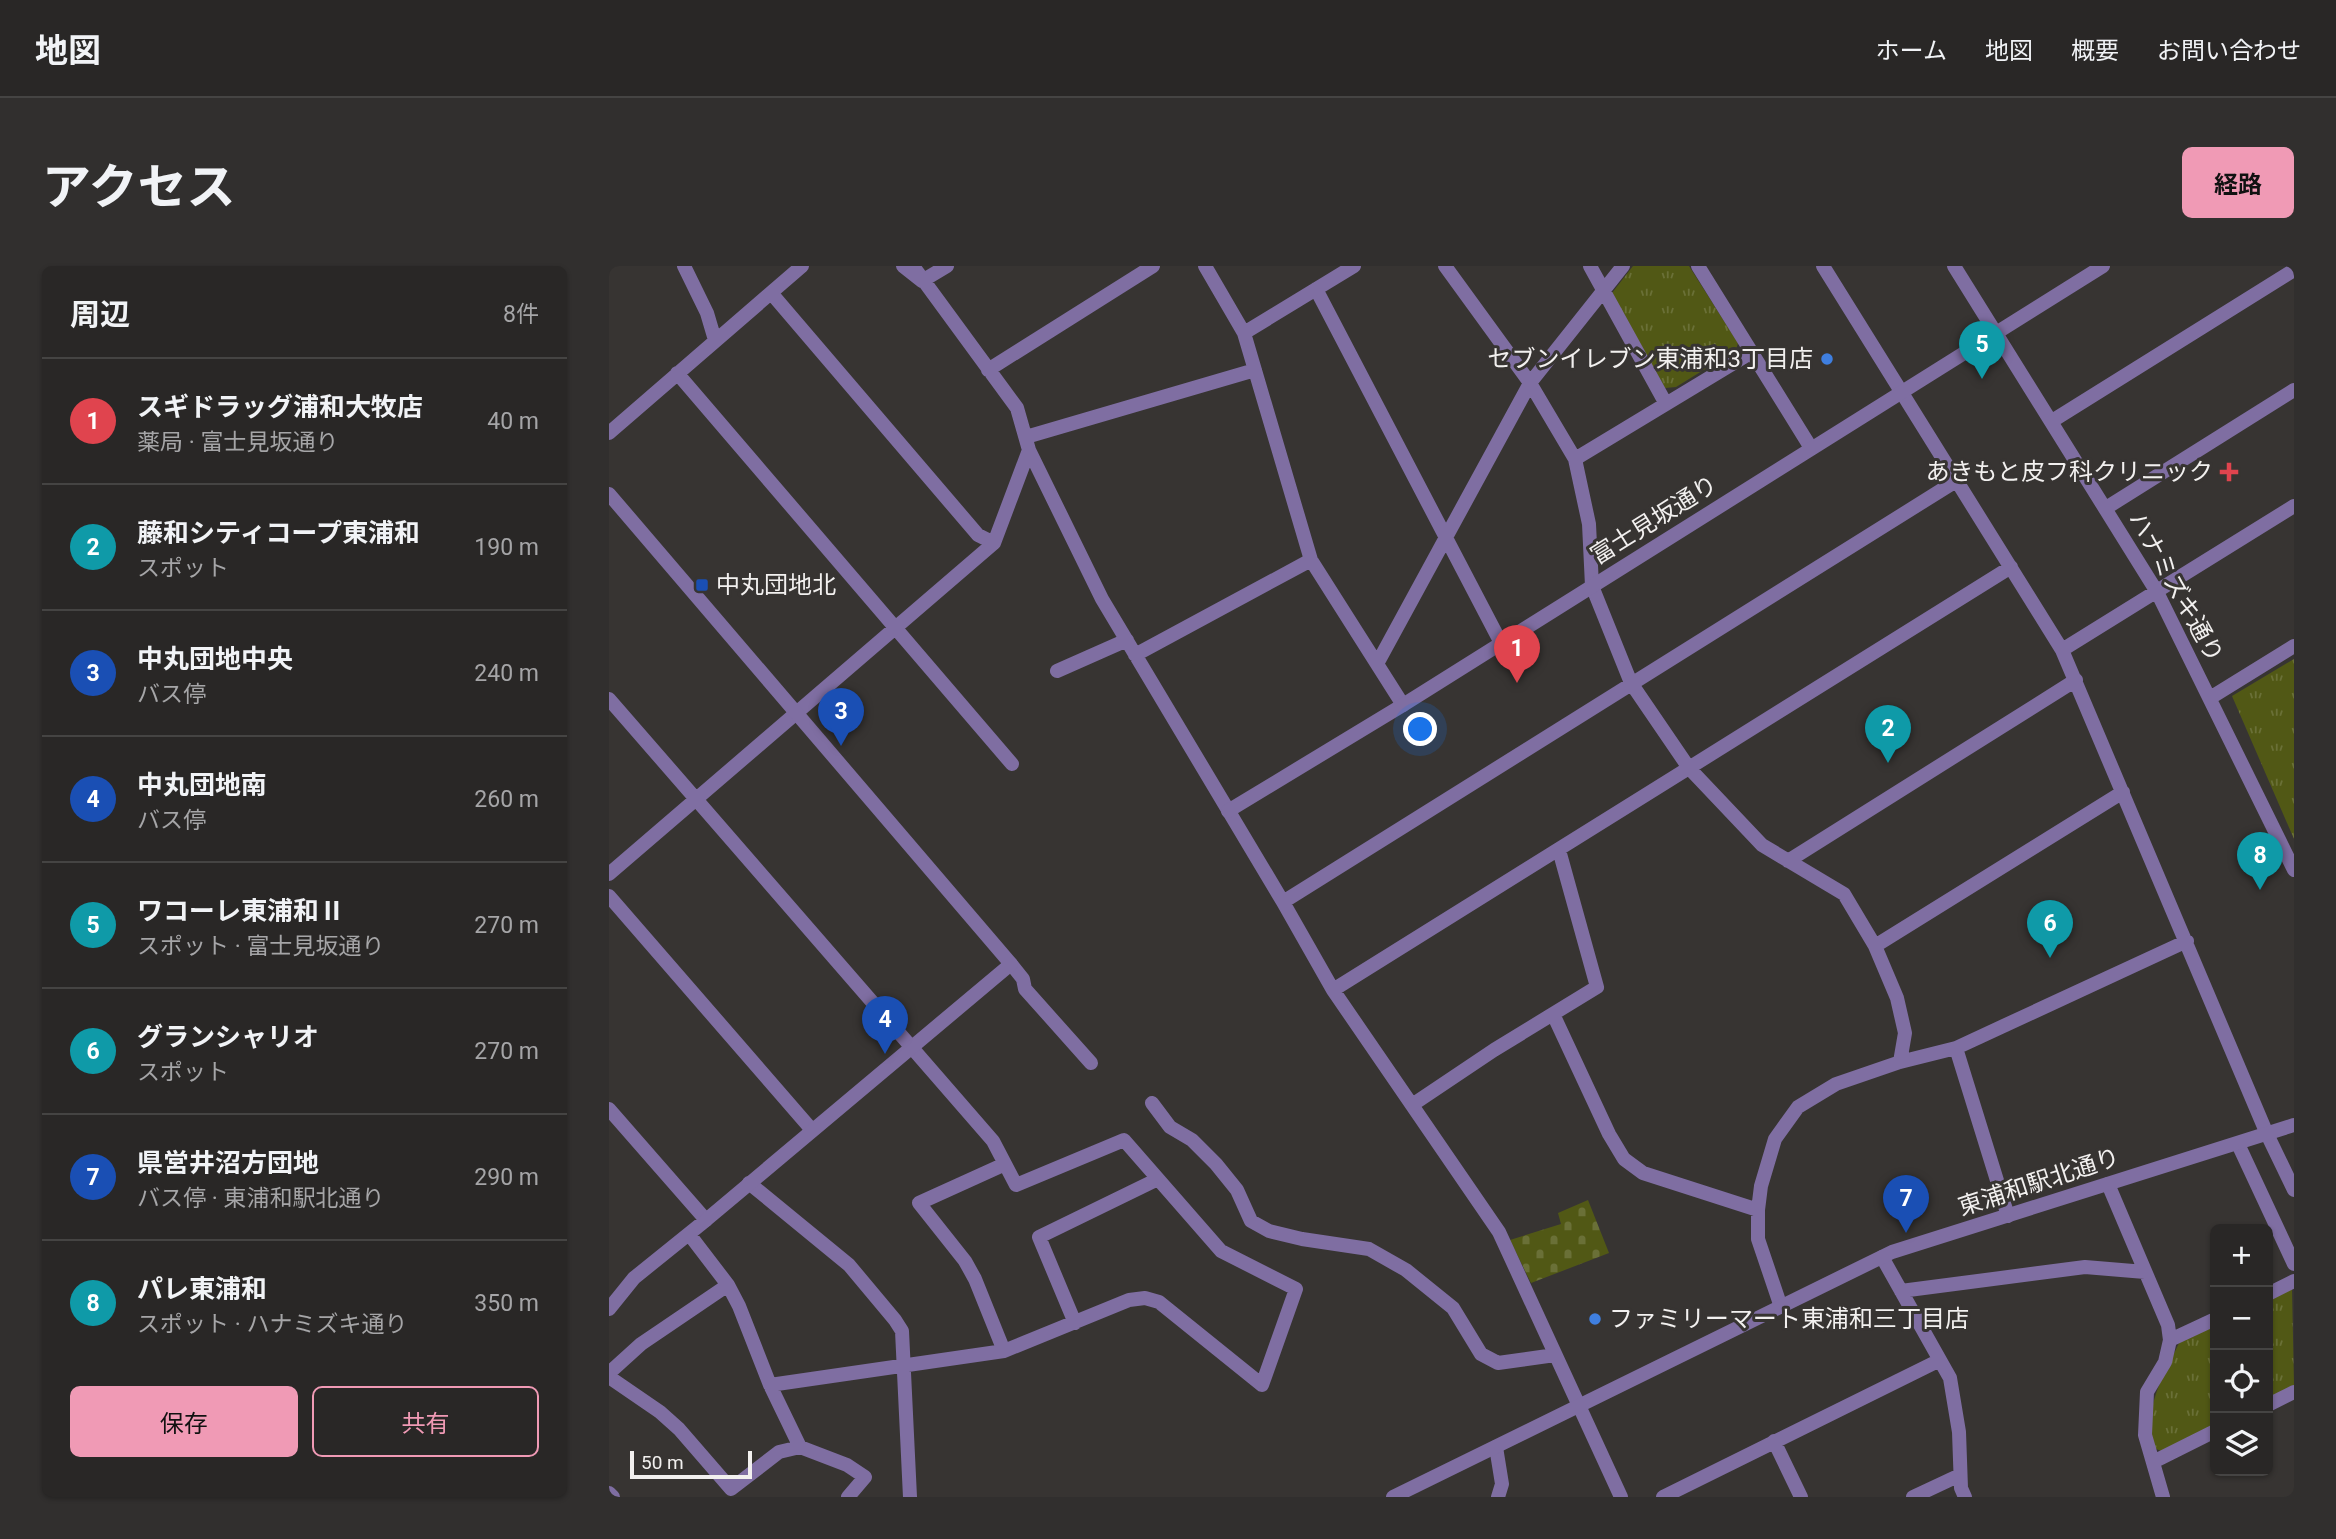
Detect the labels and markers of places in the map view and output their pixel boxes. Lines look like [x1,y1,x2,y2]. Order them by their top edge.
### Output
pin: 5 [1959,321,2005,379]
place label: セブンイレブン東浦和3丁目店 [1488,345,1813,373]
marker: セブンイレブン東浦和3丁目店 [1819,351,1835,367]
place label: あきもと皮フ科クリニック [1925,458,2213,486]
marker: あきもと皮フ科クリニック [2219,462,2239,482]
place label: 中丸団地北 [716,571,836,599]
marker: 中丸団地北 [694,577,710,593]
pin: 1 [1494,625,1540,683]
pin: 3 [818,688,864,746]
pin: 2 [1865,705,1911,763]
pin: 8 [2237,832,2283,890]
pin: 6 [2027,900,2073,958]
pin: 4 [862,996,908,1054]
pin: 7 [1883,1175,1929,1233]
place label: ファミリーマート東浦和三丁目店 [1609,1305,1969,1333]
marker: ファミリーマート東浦和三丁目店 [1587,1311,1603,1327]

